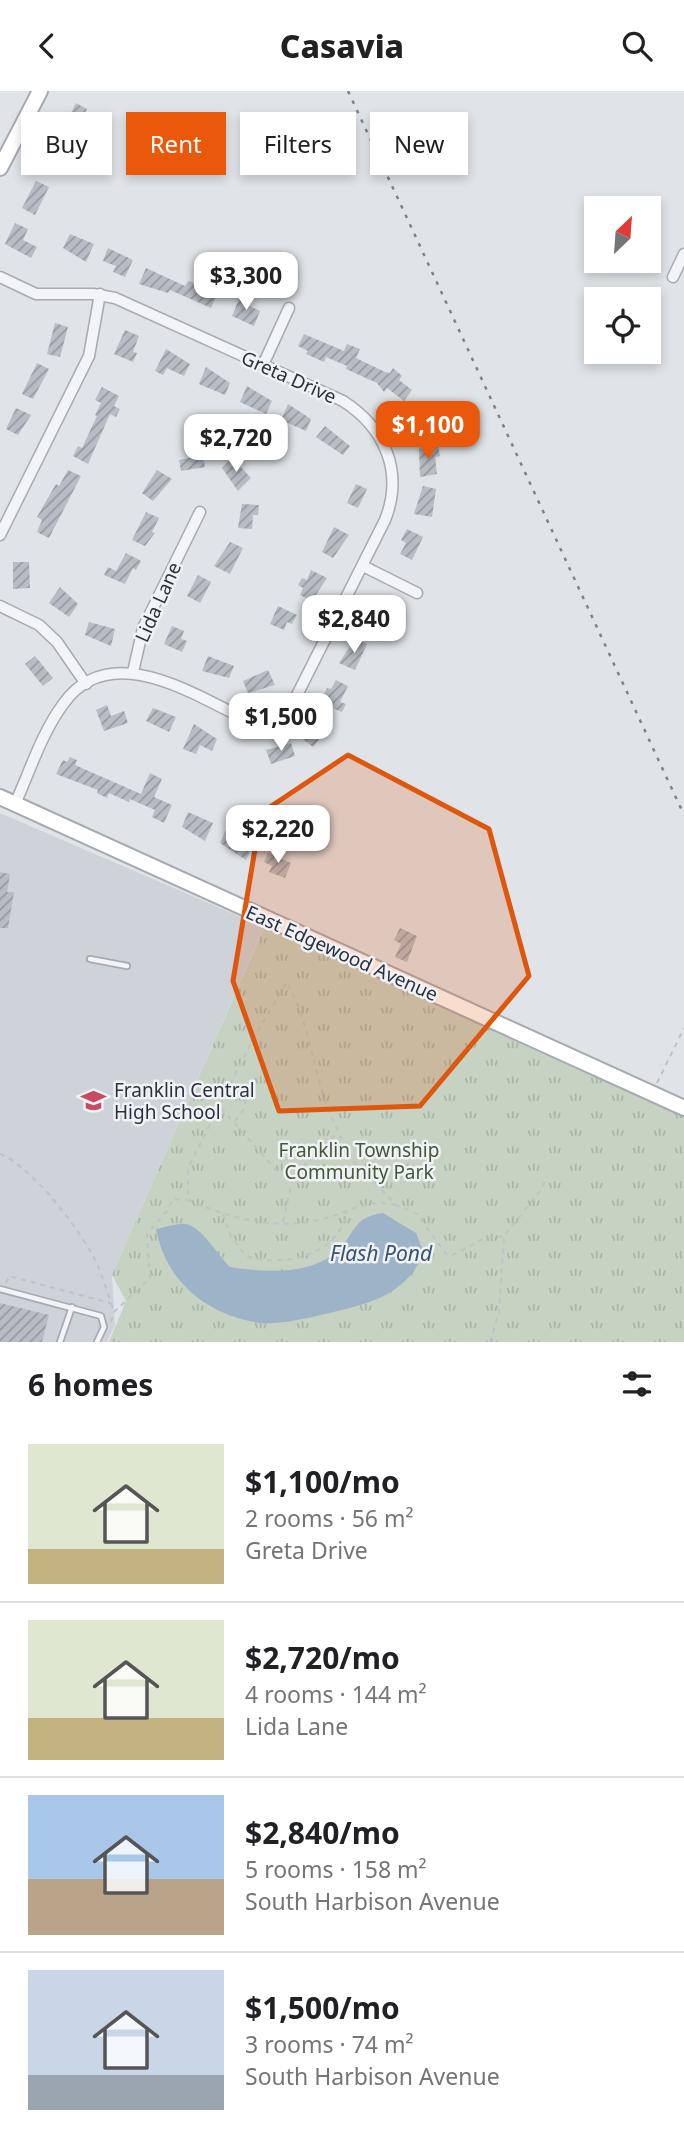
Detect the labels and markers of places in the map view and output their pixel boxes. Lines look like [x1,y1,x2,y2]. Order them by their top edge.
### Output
pin: $3,300 [189,253,303,312]
pin: $1,100 [371,401,485,461]
pin: $2,720 [179,415,293,474]
pin: $2,840 [297,595,411,655]
pin: $1,500 [224,693,338,753]
pin: $2,220 [221,805,335,865]
place label: Franklin Central High School [114,1077,255,1125]
school or university icon: Franklin Central High School [80,1087,108,1115]

